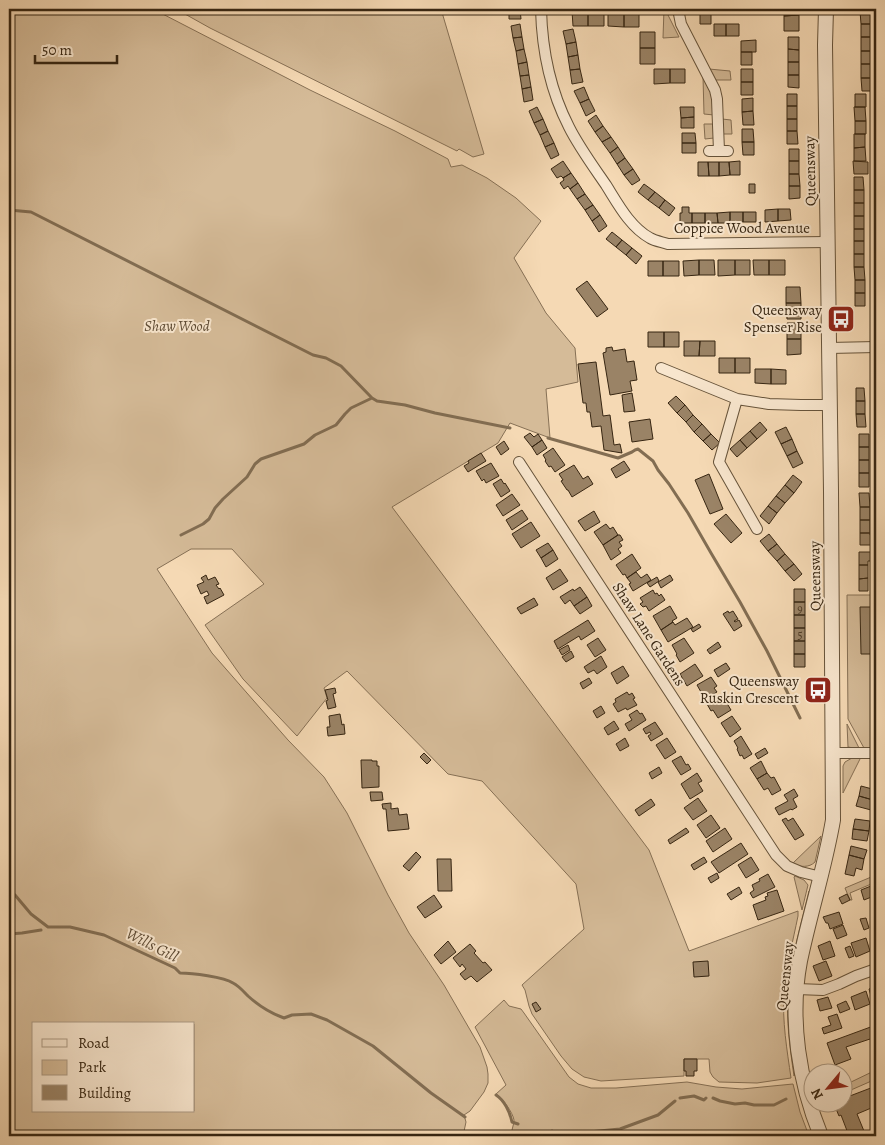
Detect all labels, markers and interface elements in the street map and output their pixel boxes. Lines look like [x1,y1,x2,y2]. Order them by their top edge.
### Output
scale bar [35,32,118,64]
text: 50 m [42,40,72,60]
street label: Queensway [799,136,821,206]
street label: Coppice Wood Avenue [674,218,810,238]
place label: Queensway Spenser Rise [744,300,822,337]
bus stop icon: Queensway Spenser Rise [826,304,856,334]
park label: Shaw Wood [144,316,210,336]
street label: Queensway [804,541,826,611]
street label: Shaw Lane Gardens [608,578,690,690]
house number: 9 [797,601,803,617]
house number: 5 [797,627,803,643]
place label: Queensway Ruskin Crescent [700,671,799,708]
bus stop icon: Queensway Ruskin Crescent [803,675,833,705]
water label: Wills Gill [122,922,182,968]
street label: Queensway [771,940,799,1012]
legend [32,1022,195,1112]
text: Road [78,1033,110,1053]
text: Park [78,1057,107,1077]
north arrow [802,1062,852,1112]
text: Building [78,1083,131,1103]
text: N [806,1085,828,1103]

